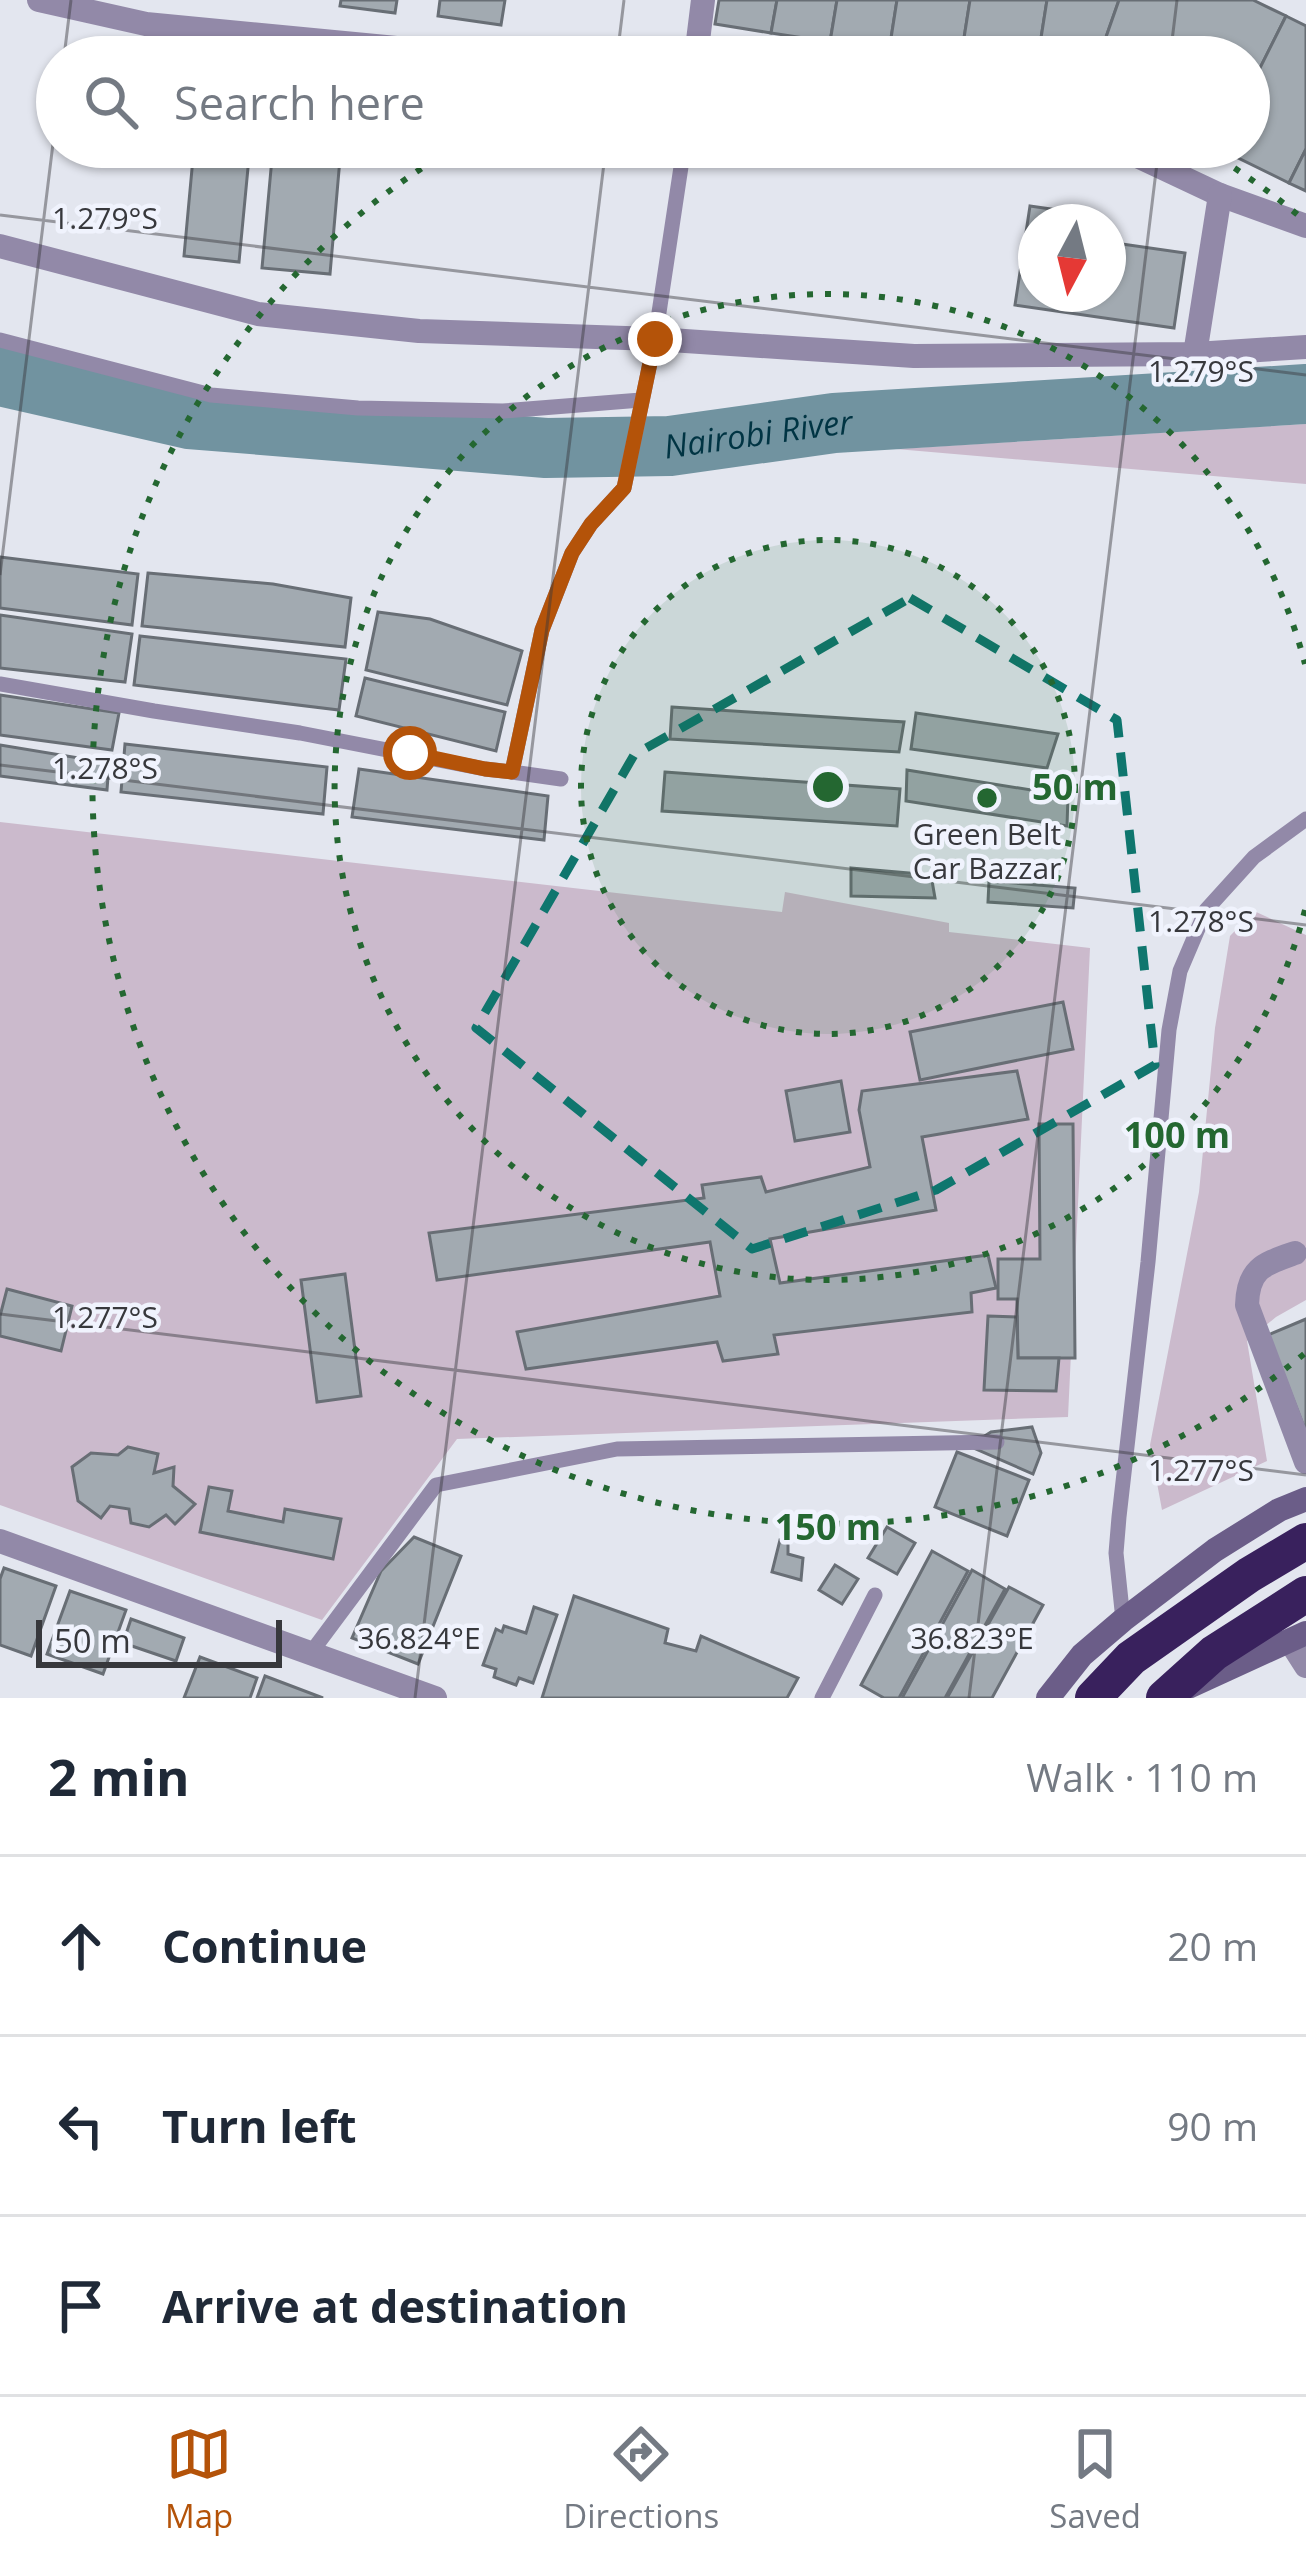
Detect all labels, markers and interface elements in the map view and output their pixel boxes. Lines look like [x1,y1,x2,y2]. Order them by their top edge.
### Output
search box [36,36,1270,168]
icon: search [78,69,144,135]
text: Search here [174,72,425,133]
text: 1.279°S [52,197,158,238]
north arrow [1018,204,1126,312]
route end [628,312,682,366]
text: 1.279°S [1148,350,1254,391]
water label: Nairobi River [661,399,856,469]
route start [383,726,437,780]
text: 1.278°S [52,747,158,788]
text: 50 m [1032,762,1118,811]
centre of rings [807,766,849,808]
marker: Green Belt Car Bazzar [974,785,1000,811]
place label: Green Belt Car Bazzar [913,813,1061,888]
text: 1.278°S [1148,900,1254,941]
text: 100 m [1124,1110,1230,1159]
text: 1.277°S [52,1296,158,1337]
text: 1.277°S [1148,1449,1254,1490]
text: 150 m [775,1502,881,1551]
scale bar [36,1614,282,1667]
text: 36.824°E [357,1617,481,1658]
text: 36.823°E [910,1617,1034,1658]
text: 50 m [54,1618,131,1663]
text: 2 min [48,1741,190,1811]
text: Walk · 110 m [1026,1750,1258,1803]
icon: ahead [48,1913,114,1979]
text: Continue [162,1915,367,1976]
text: 20 m [1167,1919,1258,1972]
icon: left [48,2093,114,2159]
text: Turn left [162,2095,357,2156]
text: 90 m [1167,2099,1258,2152]
icon: arrive [48,2273,114,2339]
text: Arrive at destination [162,2275,628,2336]
tab: Map [165,2421,233,2538]
tab: Directions [563,2421,719,2538]
tab: Saved [1049,2421,1141,2538]

